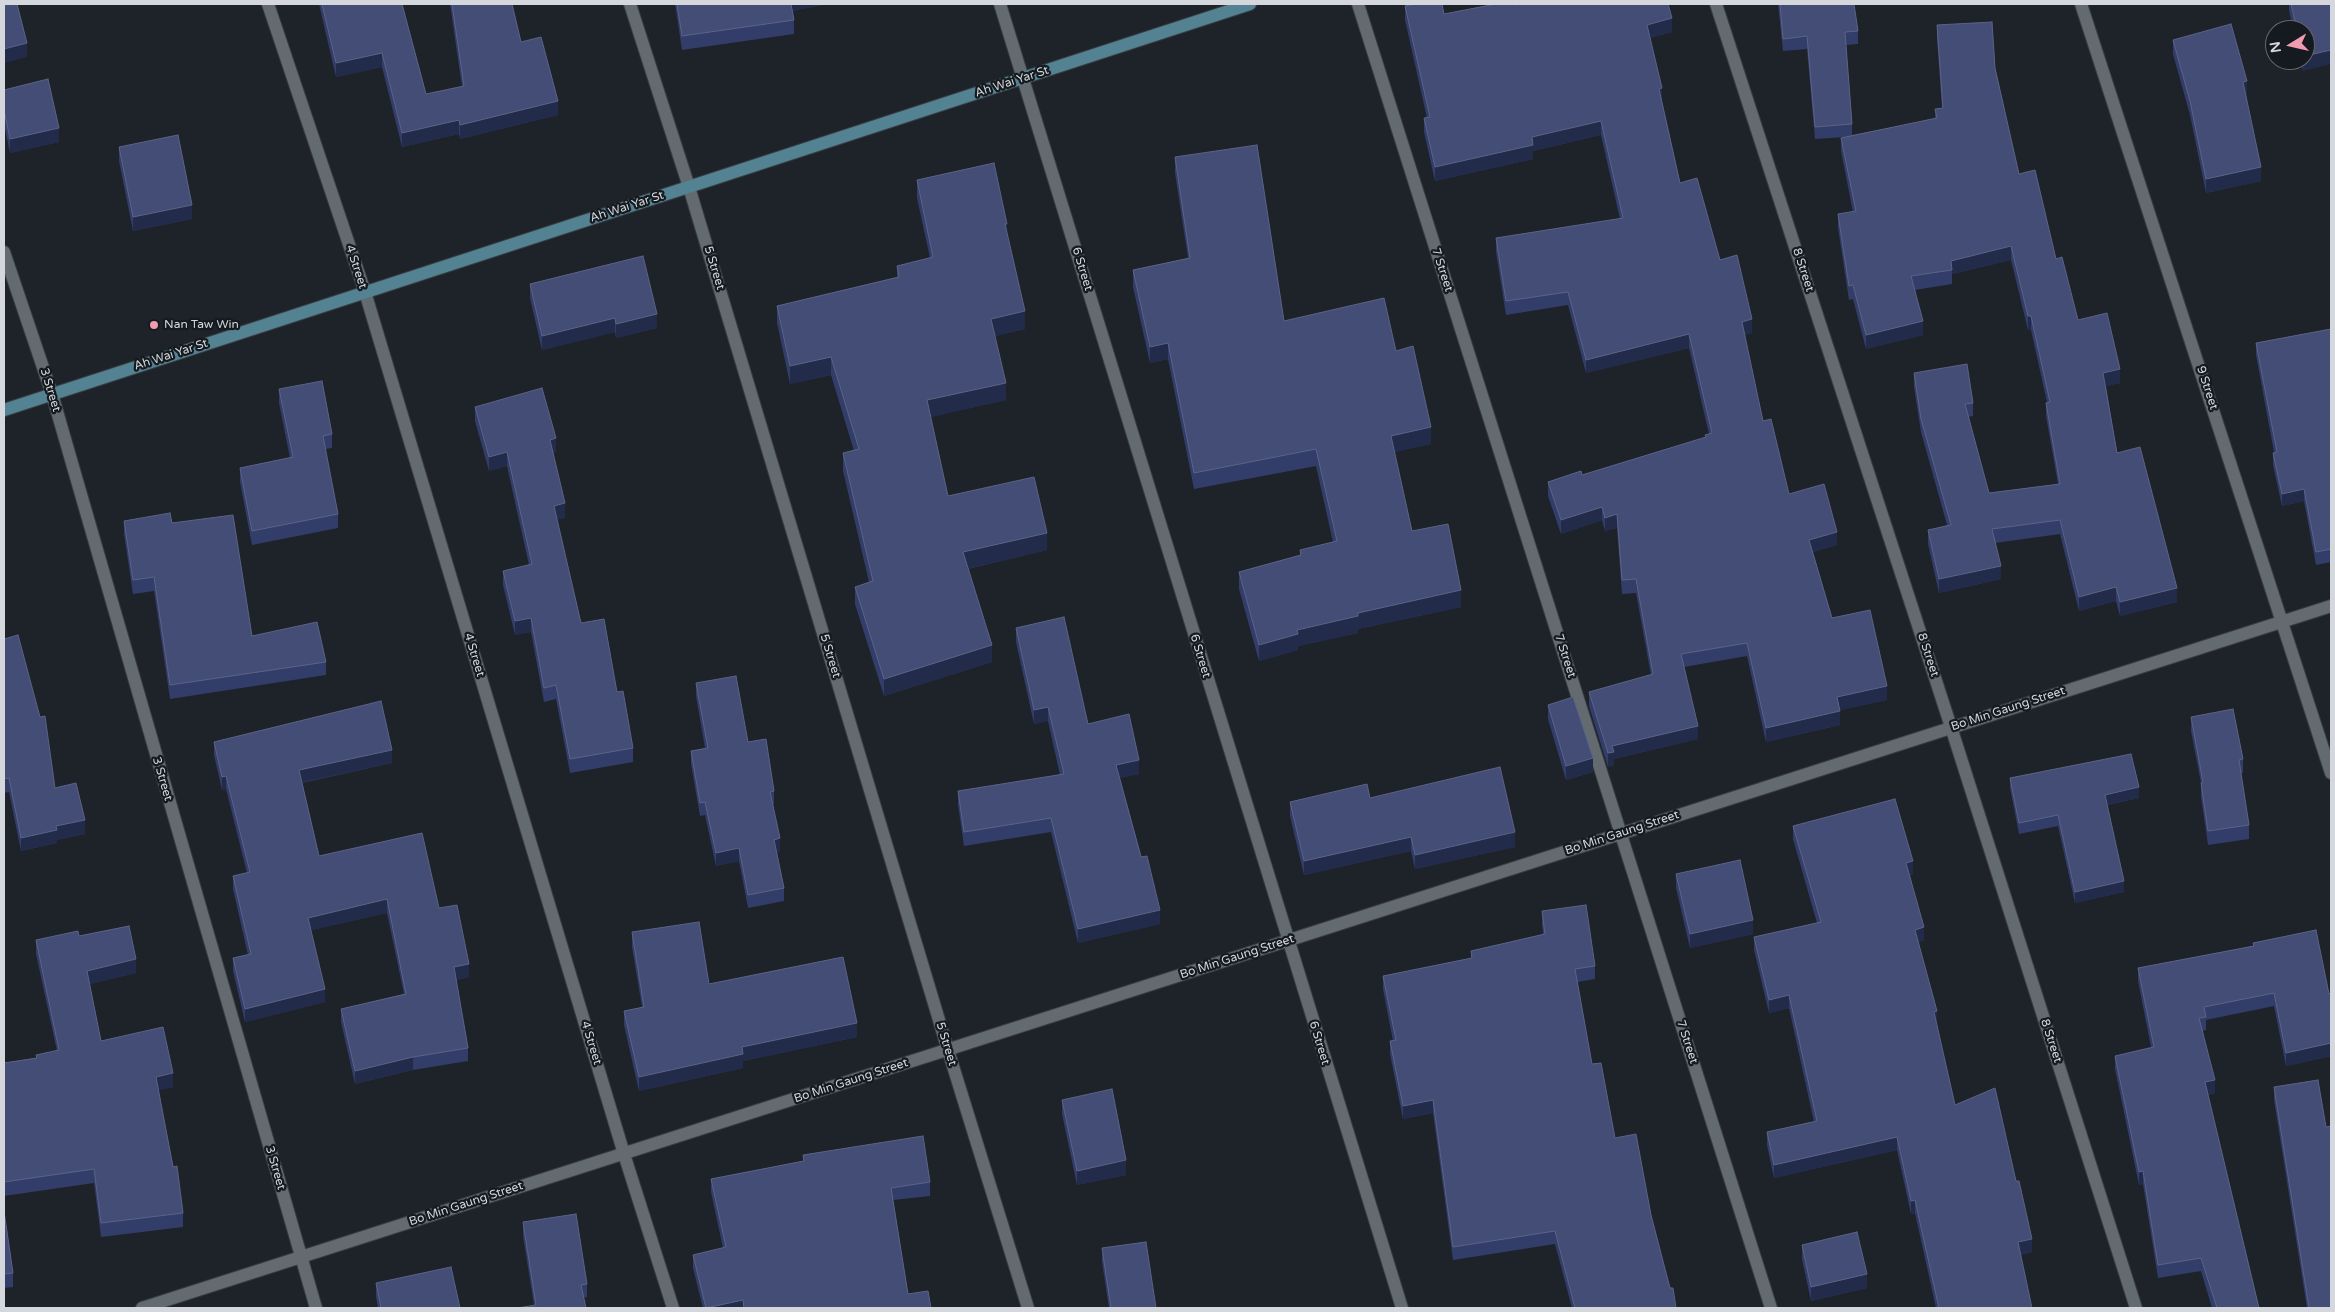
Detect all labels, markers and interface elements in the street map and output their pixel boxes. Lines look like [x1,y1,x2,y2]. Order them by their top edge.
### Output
north arrow [2265,20,2315,70]
text: N [2266,40,2285,54]
street label: Ah Wai Yar St [973,63,1051,101]
street label: Ah Wai Yar St [588,188,666,226]
street label: 4 Street [342,243,370,291]
street label: 5 Street [701,244,727,292]
street label: 6 Street [1069,245,1095,293]
street label: 7 Street [1428,246,1456,294]
street label: 8 Street [1789,246,1817,294]
place label: Nan Taw Win [164,318,239,332]
marker: Nan Taw Win [148,319,160,331]
street label: Ah Wai Yar St [132,336,210,374]
street label: 9 Street [2193,364,2221,412]
street label: 3 Street [37,366,63,414]
street label: 4 Street [461,631,487,679]
street label: 8 Street [1914,631,1942,679]
street label: 5 Street [817,632,843,680]
street label: 6 Street [1187,632,1213,680]
street label: 7 Street [1551,632,1579,680]
street label: Bo Min Gaung Street [1949,684,2067,734]
street label: 3 Street [149,755,175,803]
street label: Bo Min Gaung Street [1563,808,1681,858]
street label: Bo Min Gaung Street [1178,932,1296,982]
street label: 8 Street [2037,1017,2065,1065]
street label: 7 Street [1673,1018,1701,1066]
street label: 4 Street [578,1019,604,1067]
street label: 6 Street [1306,1019,1332,1067]
street label: 5 Street [933,1020,959,1068]
street label: Bo Min Gaung Street [792,1056,910,1106]
street label: 3 Street [262,1144,288,1192]
street label: Bo Min Gaung Street [407,1179,525,1229]

